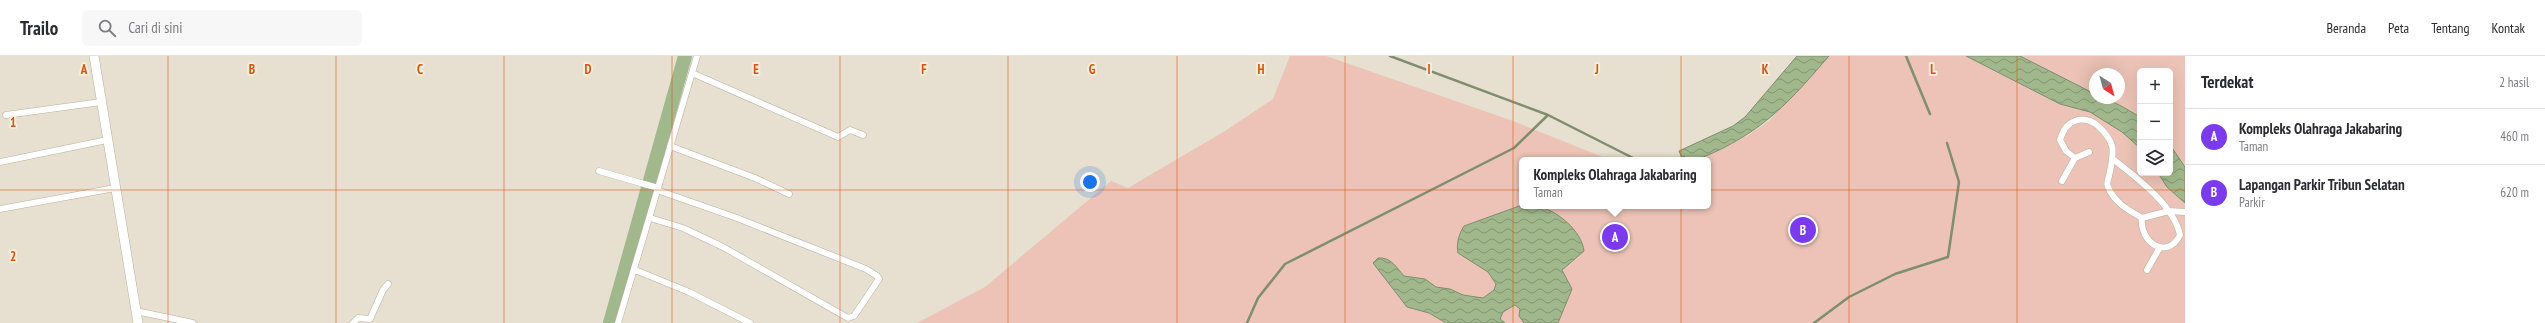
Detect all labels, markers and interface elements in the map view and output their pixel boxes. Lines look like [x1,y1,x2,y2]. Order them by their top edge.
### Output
search box [82,10,362,46]
text: Trailo [20,16,58,40]
icon: search [96,17,118,39]
text: Cari di sini [128,18,182,37]
text: Beranda [2326,19,2366,37]
text: Peta [2388,19,2409,37]
text: Tentang [2431,19,2470,37]
text: Kontak [2492,19,2525,37]
text: A [80,61,88,78]
text: B [249,61,255,78]
text: C [417,61,423,78]
text: D [585,61,592,78]
text: E [753,61,759,78]
text: F [921,61,927,78]
text: G [1089,61,1096,78]
text: H [1258,61,1265,78]
text: I [1427,61,1431,78]
text: J [1594,61,1599,78]
text: K [1762,61,1769,78]
text: L [1930,61,1936,78]
north arrow [2089,68,2125,104]
map controls [2137,68,2173,176]
button: + [2137,68,2173,104]
text: Terdekat [2201,71,2253,93]
text: 2 hasil [2499,74,2529,91]
button: − [2137,104,2173,140]
text: 1 [10,114,16,131]
text: Kompleks Olahraga Jakabaring [2239,119,2402,138]
text: A [2211,128,2217,145]
text: 460 m [2500,128,2529,145]
text: Taman [2239,138,2268,155]
button: layers [2137,140,2173,176]
popup [1519,157,1711,209]
text: Kompleks Olahraga Jakabaring [1533,165,1697,184]
your location [1080,172,1100,192]
text: Lapangan Parkir Tribun Selatan [2239,175,2405,194]
text: Taman [1533,184,1563,201]
text: B [2211,184,2217,201]
text: 620 m [2500,184,2529,201]
text: Parkir [2239,194,2265,211]
pin: B [1790,215,1816,245]
pin: A [1602,222,1628,252]
text: 2 [10,248,16,265]

